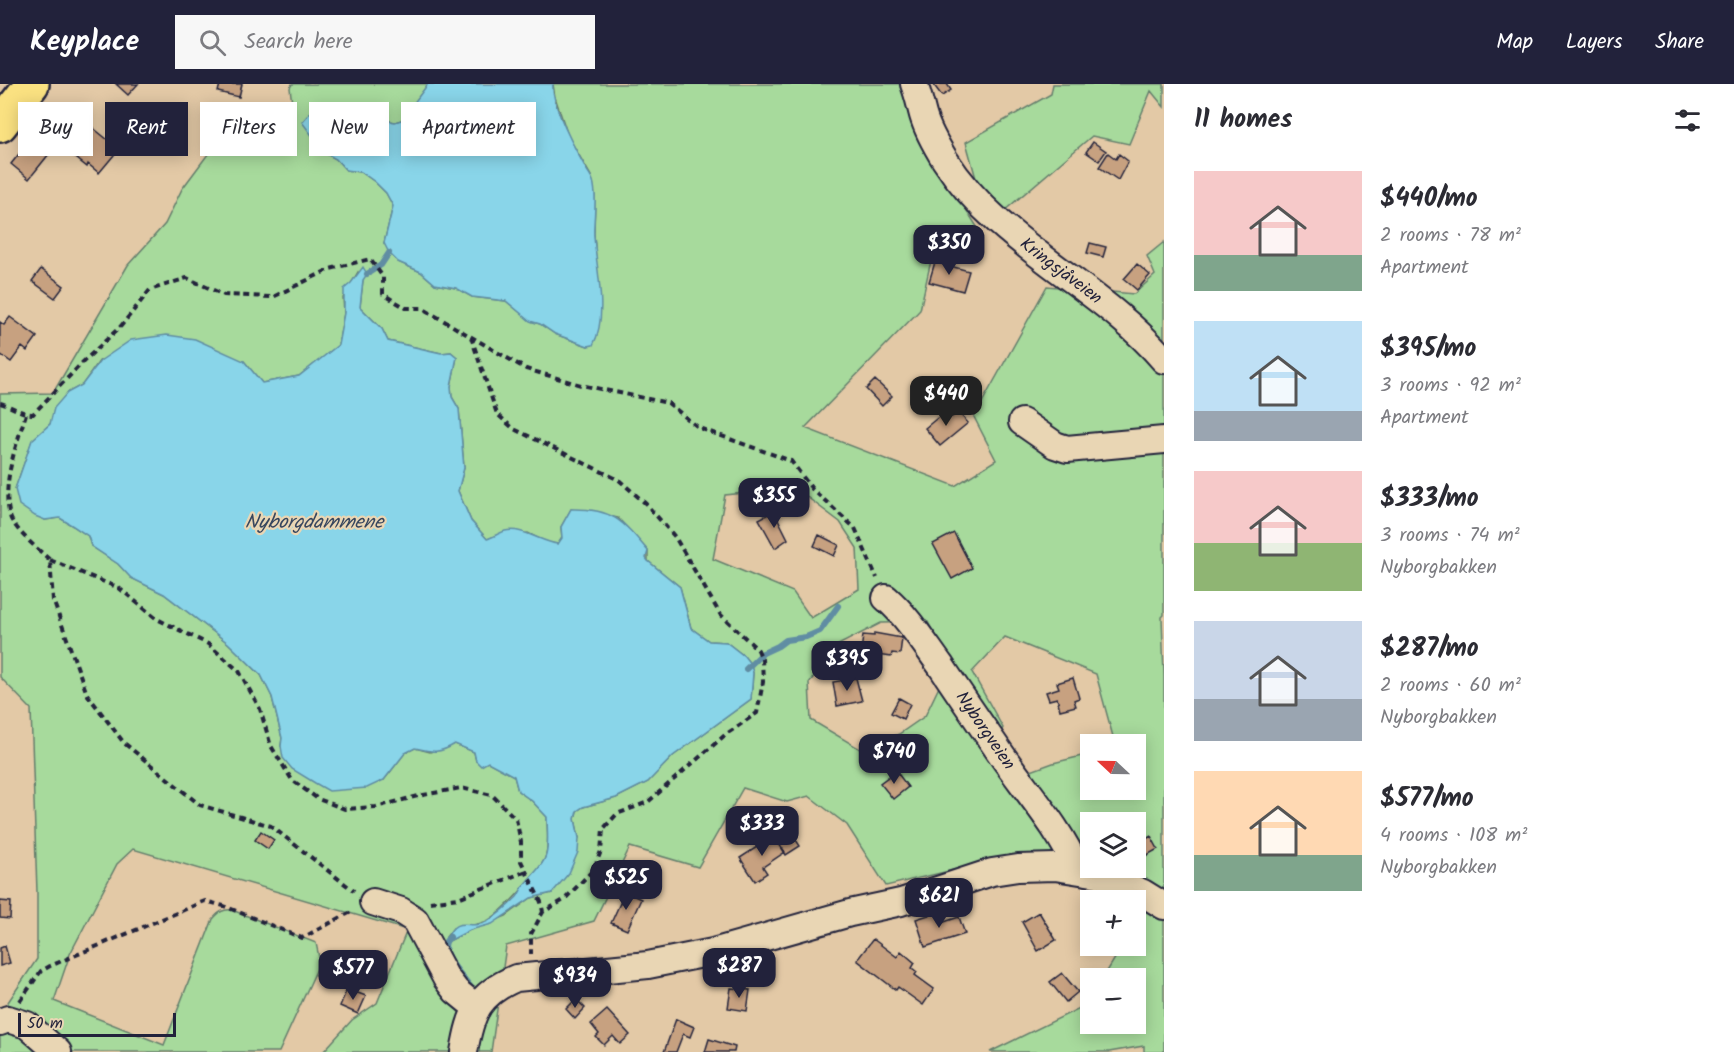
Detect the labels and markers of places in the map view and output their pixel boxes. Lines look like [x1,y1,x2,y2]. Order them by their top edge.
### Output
pin: $350 [913,225,985,276]
pin: $440 [910,376,982,427]
pin: $355 [738,478,810,529]
pin: $395 [811,641,883,692]
pin: $740 [858,734,930,785]
pin: $333 [726,806,798,857]
pin: $525 [590,860,662,911]
pin: $621 [903,878,975,929]
pin: $287 [703,948,775,999]
pin: $577 [317,950,389,1001]
pin: $934 [539,958,611,1009]

